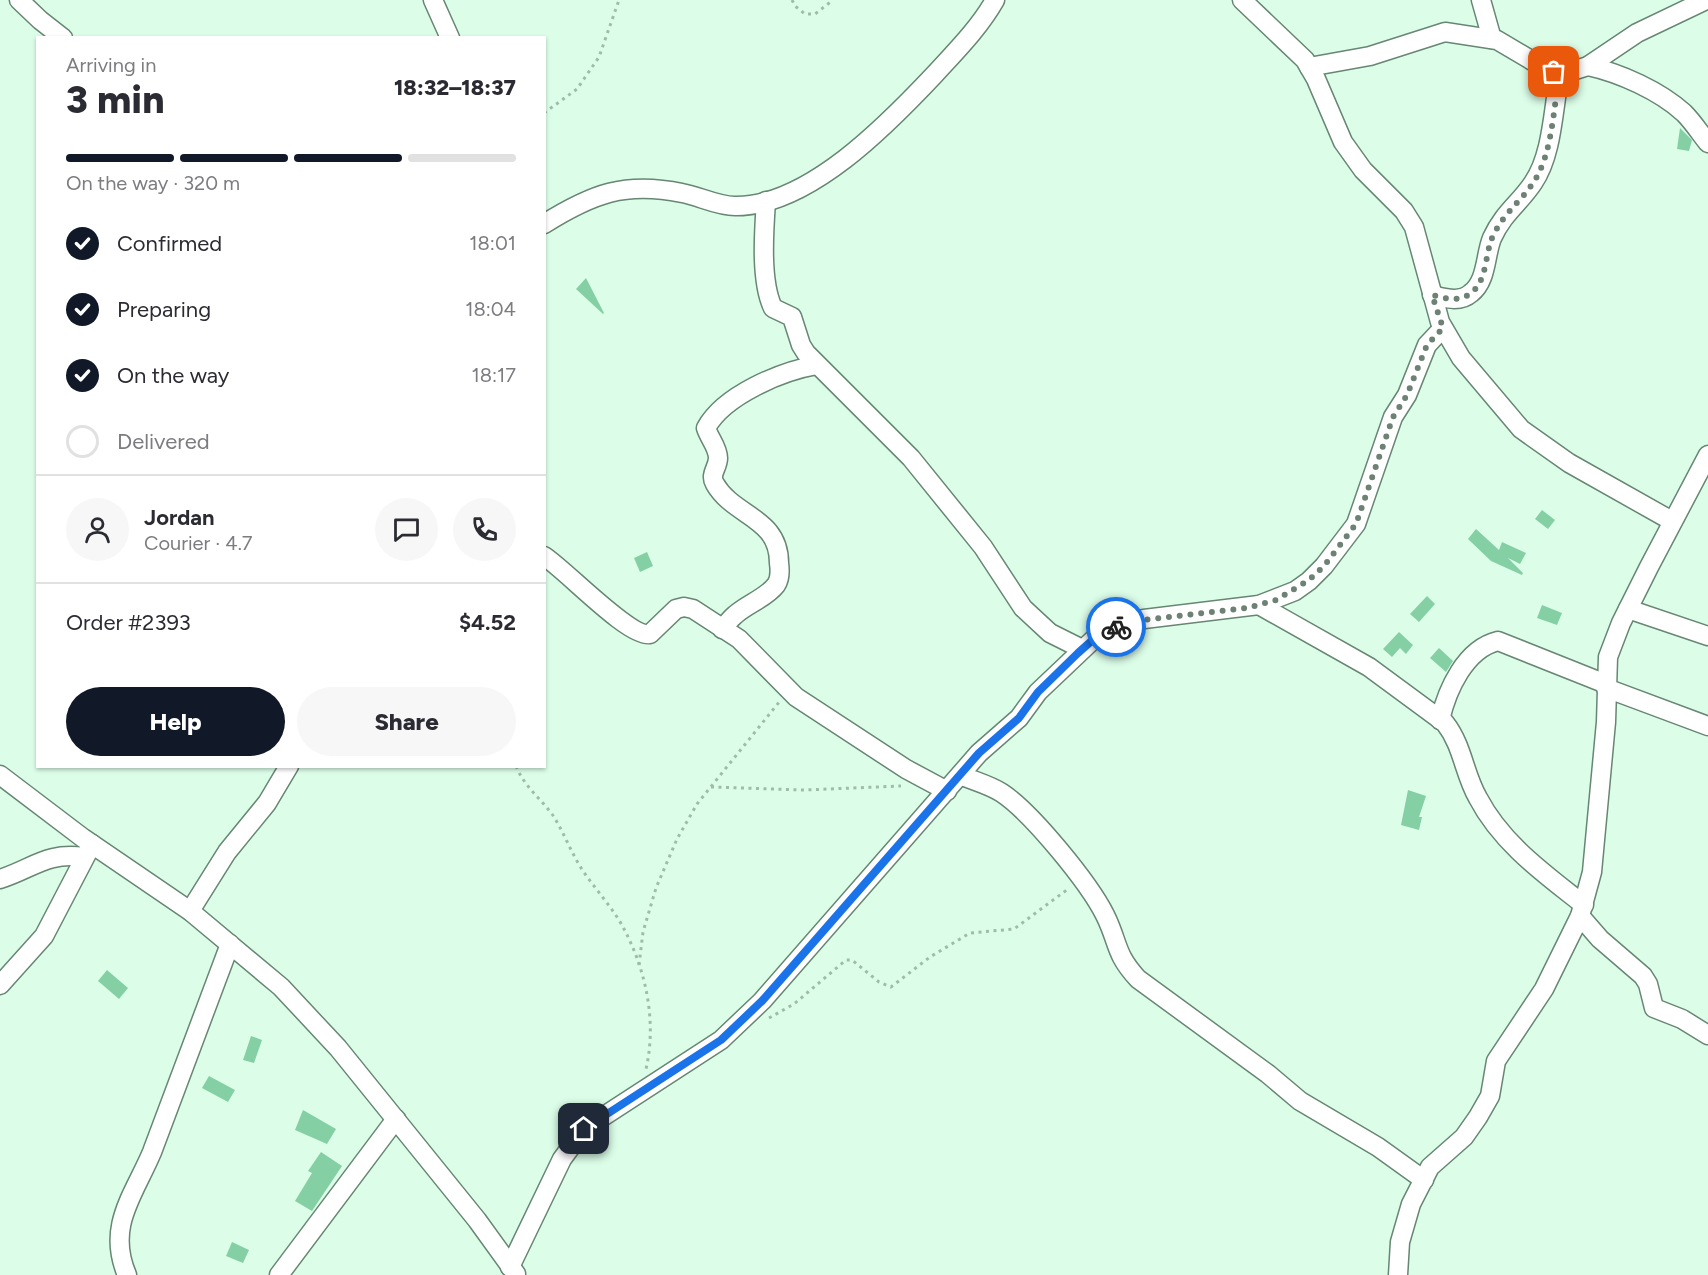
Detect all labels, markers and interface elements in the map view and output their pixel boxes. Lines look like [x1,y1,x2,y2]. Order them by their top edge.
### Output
pin [1528,46,1579,97]
text: Arriving in [66,53,156,77]
icon: bag [1537,55,1570,88]
text: 18:32–18:37 [394,74,516,101]
text: 3 min [66,76,164,123]
text: On the way · 320 m [66,171,240,195]
icon: check [66,227,99,260]
text: Confirmed [117,230,222,257]
text: 18:01 [469,231,516,255]
icon: check [66,293,99,326]
text: Preparing [117,296,211,323]
text: 18:04 [465,297,516,321]
icon: check [66,359,99,392]
text: On the way [117,362,229,389]
text: 18:17 [471,363,516,387]
text: Delivered [117,428,210,455]
button: person [66,498,129,561]
button: chat [375,498,438,561]
button: phone [453,498,516,561]
text: Jordan [144,504,215,531]
text: Courier · 4.7 [144,531,253,555]
courier [1086,597,1146,657]
text: Order #2393 [66,609,191,636]
text: $4.52 [459,609,516,636]
icon: bike [1100,611,1133,644]
button: Help [66,687,285,756]
button: Share [297,687,516,756]
pin [558,1103,609,1154]
icon: home [567,1112,600,1145]

